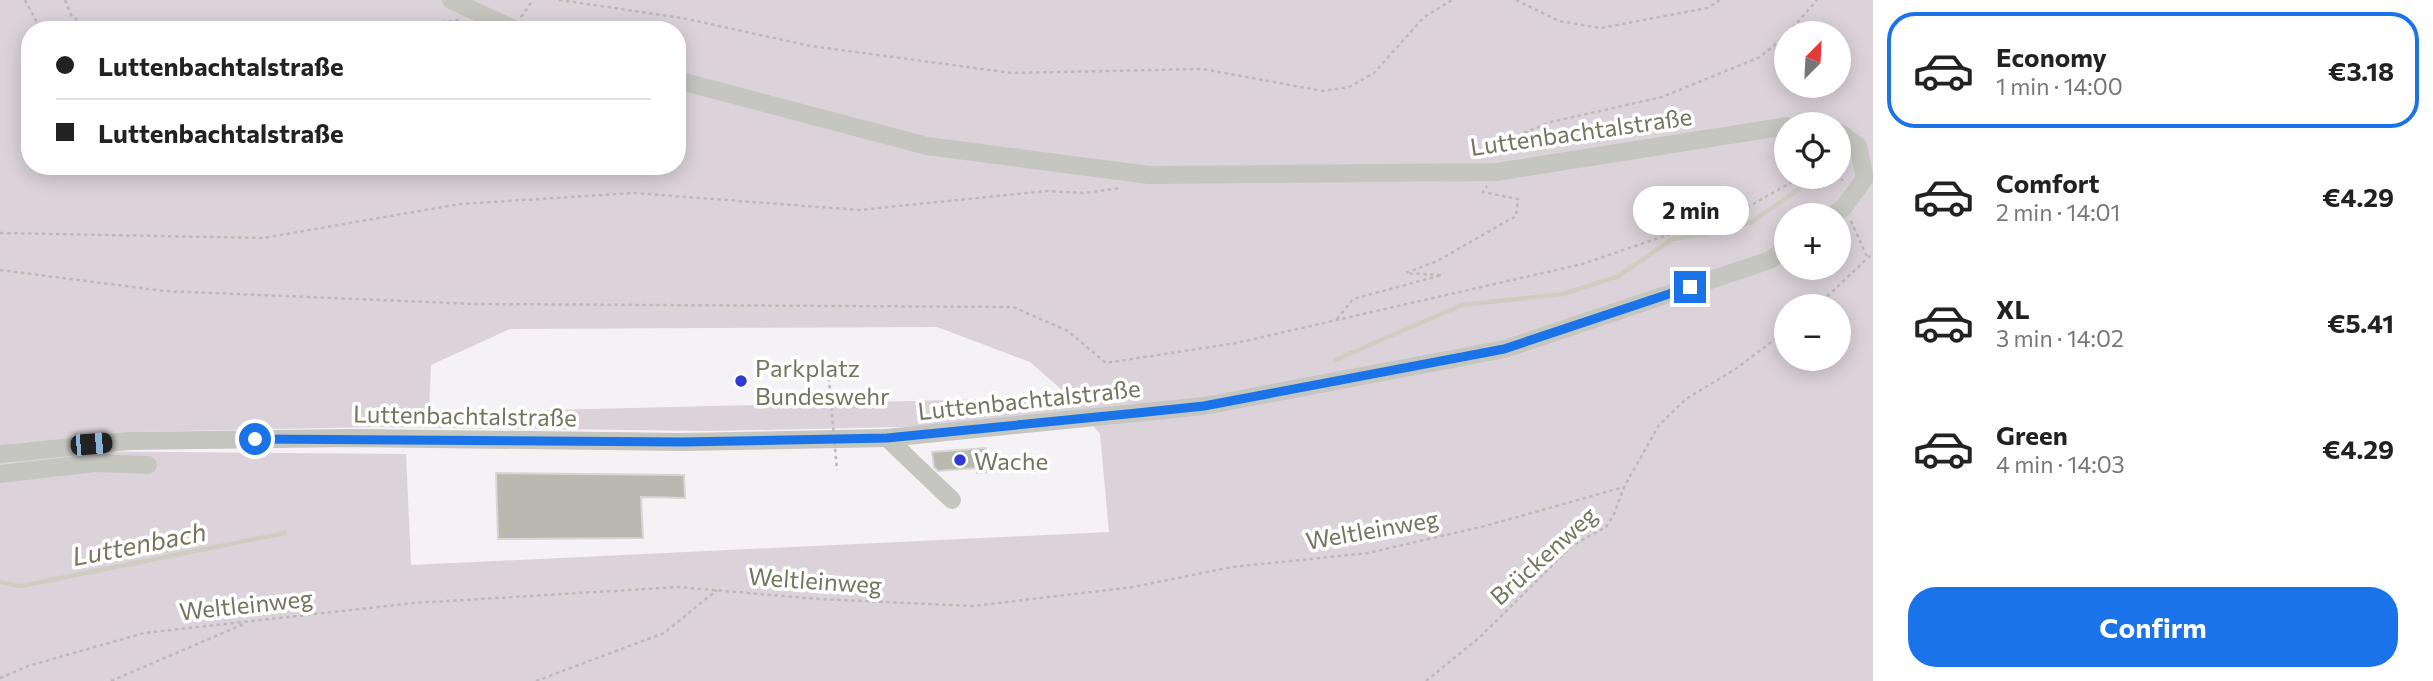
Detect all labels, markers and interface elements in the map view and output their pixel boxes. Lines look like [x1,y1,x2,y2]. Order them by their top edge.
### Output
north arrow [1774,21,1852,98]
map controls [1774,21,1851,371]
icon: car [1912,39,1975,102]
text: Economy [1996,41,2107,72]
text: Luttenbachtalstraße [98,50,344,81]
text: €3.18 [2328,55,2394,86]
text: 1 min · 14:00 [1996,72,2123,100]
street label: Luttenbachtalstraße [1468,101,1694,161]
button: locate [1774,112,1851,189]
text: Luttenbachtalstraße [98,117,344,148]
icon: car [1912,165,1975,228]
text: Comfort [1996,167,2099,198]
text: €4.29 [2322,181,2394,212]
callout: 2 min [1632,186,1748,234]
text: 2 min [1662,196,1720,224]
text: 2 min · 14:01 [1996,198,2120,226]
button: + [1774,203,1851,280]
route end [1674,271,1706,303]
icon: car [1912,291,1975,354]
text: XL [1996,293,2030,324]
button: − [1774,294,1851,371]
text: €5.41 [2327,307,2394,338]
text: 3 min · 14:02 [1996,324,2124,352]
place label: Parkplatz Bundeswehr [755,353,890,410]
marker: Parkplatz Bundeswehr [733,373,749,389]
street label: Luttenbachtalstraße [916,373,1142,425]
street label: Luttenbachtalstraße [353,399,577,431]
icon: car [1912,417,1975,480]
text: Green [1996,419,2068,450]
route start [239,423,271,455]
car [70,432,113,456]
text: €4.29 [2322,433,2394,464]
place label: Wache [974,446,1048,475]
text: 4 min · 14:03 [1996,450,2125,478]
marker: Wache [952,452,968,468]
street label: Brückenweg [1484,500,1602,610]
street label: Weltleinweg [1303,503,1441,555]
water label: Luttenbach [69,515,209,571]
street label: Weltleinweg [747,561,883,599]
street label: Weltleinweg [178,583,314,625]
button: Confirm [1908,587,2398,667]

